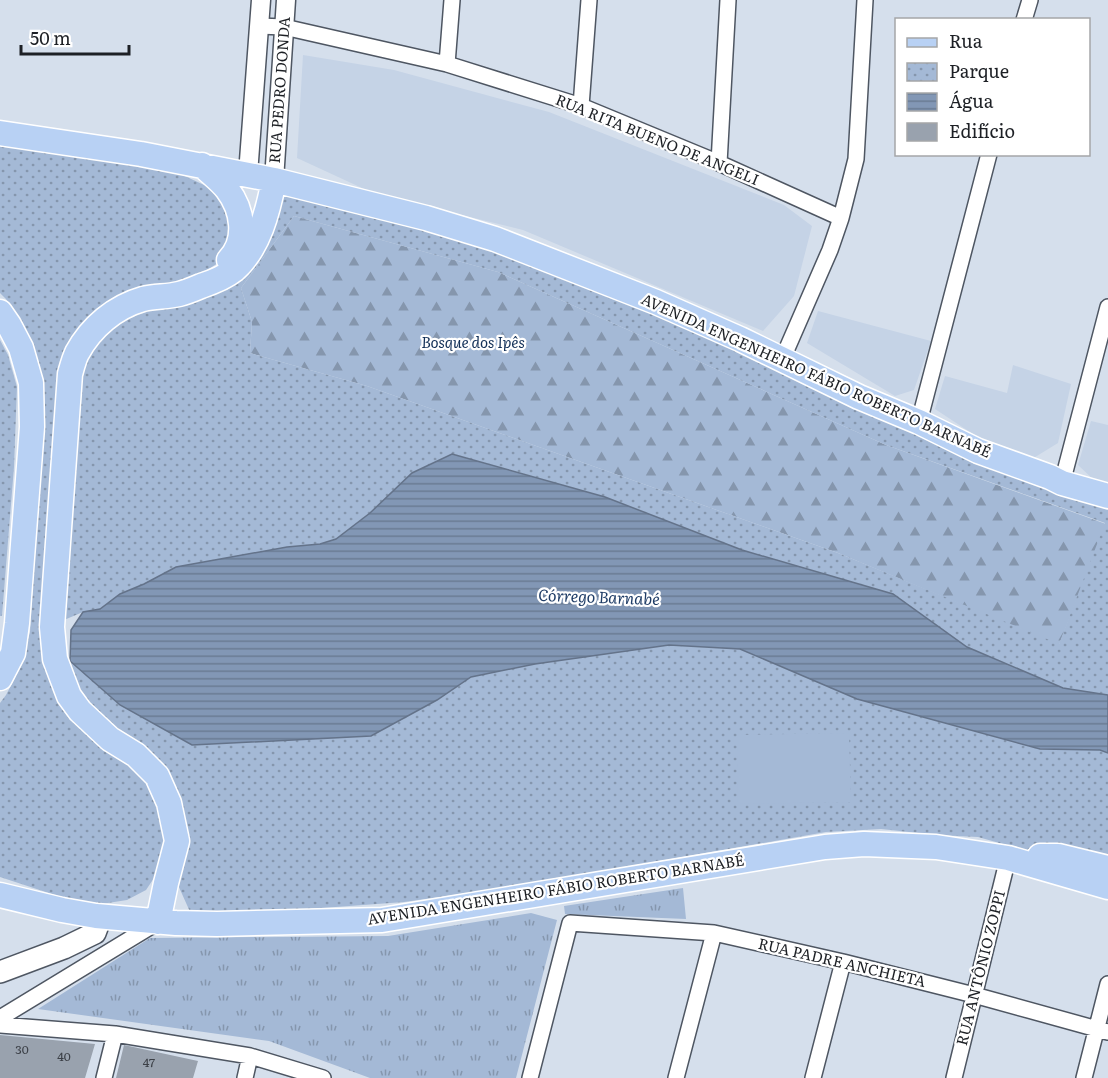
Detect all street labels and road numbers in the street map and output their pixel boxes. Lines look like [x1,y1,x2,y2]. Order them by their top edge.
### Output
street label: RUA PEDRO DONDA [262,16,295,164]
street label: RUA RITA BUENO DE ANGELI [552,87,763,190]
street label: AVENIDA ENGENHEIRO FÁBIO ROBERTO BARNABÉ [638,287,995,463]
street label: AVENIDA ENGENHEIRO FÁBIO ROBERTO BARNABÉ [366,847,746,930]
street label: RUA ANTÔNIO ZOPPI [949,888,1010,1048]
street label: RUA PADRE ANCHIETA [756,931,928,992]

